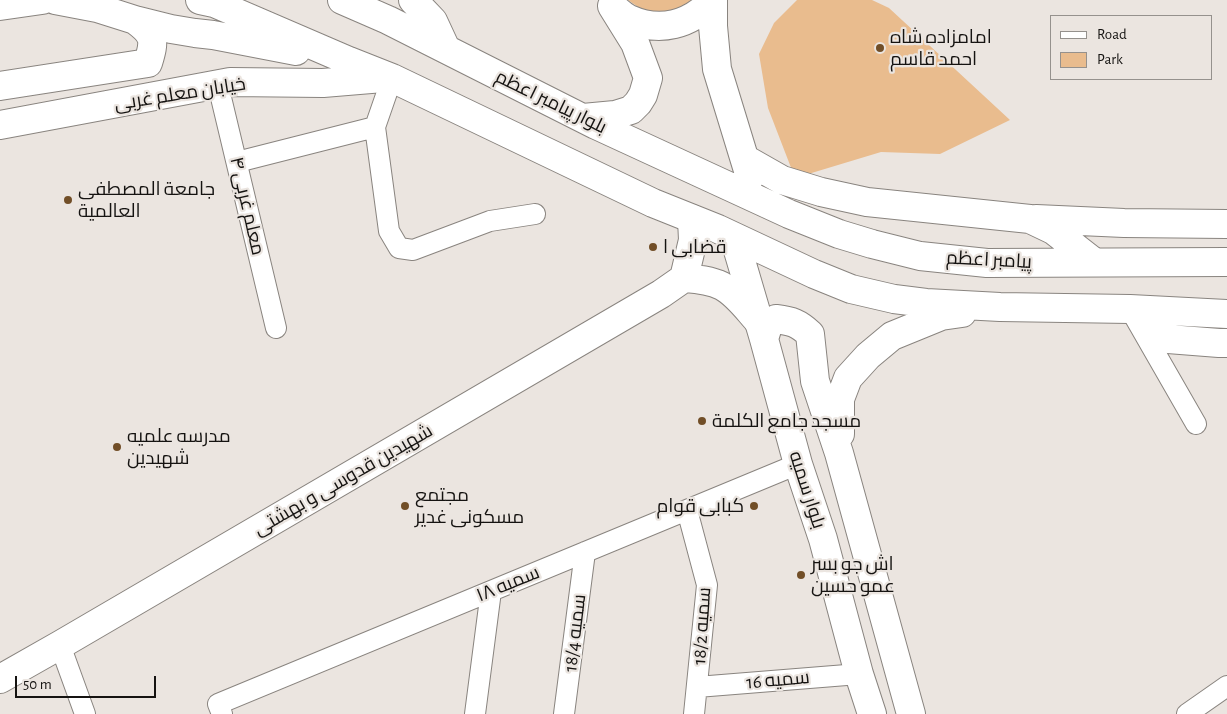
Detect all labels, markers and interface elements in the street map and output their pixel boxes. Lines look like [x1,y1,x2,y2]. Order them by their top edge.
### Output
legend [1050,15,1212,80]
place label: امامزاده شاه احمد قاسم [890,26,992,70]
text: Road [1097,27,1127,42]
marker: امامزاده شاه احمد قاسم [874,42,886,54]
text: Park [1097,52,1123,67]
street label: بلوار پیامبر اعظم [492,65,610,139]
street label: خیابان معلم غربی [113,72,247,116]
street label: معلم غربی ۴ [225,155,269,257]
place label: جامعة المصطفی العالمیة [78,178,215,222]
marker: جامعة المصطفی العالمیة [62,194,74,206]
place label: قضابی ا [663,236,726,258]
marker: قضابی ا [647,241,659,253]
street label: پیامبر اعظم [945,246,1033,274]
place label: مسجد جامع الکلمة [712,410,861,432]
marker: مسجد جامع الکلمة [696,415,708,427]
street label: شهیدین قدوسی و بهشتی [249,419,437,541]
place label: مدرسه علمیه شهیدین [127,425,231,469]
marker: مدرسه علمیه شهیدین [111,441,123,453]
street label: بلوار سمیه [784,448,830,532]
place label: مجتمع مسکونی غدیر [415,484,524,528]
place label: کبابی قوام [656,495,744,517]
marker: مجتمع مسکونی غدیر [399,500,411,512]
marker: کبابی قوام [748,500,760,512]
place label: اش جو بسر عمو حسین [811,553,895,597]
street label: سمیه ۱۸ [473,561,543,607]
marker: اش جو بسر عمو حسین [795,569,807,581]
street label: سمیه 18/2 [688,586,716,666]
street label: سمیه 18/4 [559,593,591,673]
scale bar [18,666,159,698]
street label: سمیه 16 [745,666,811,694]
text: 50 m [23,677,52,692]

